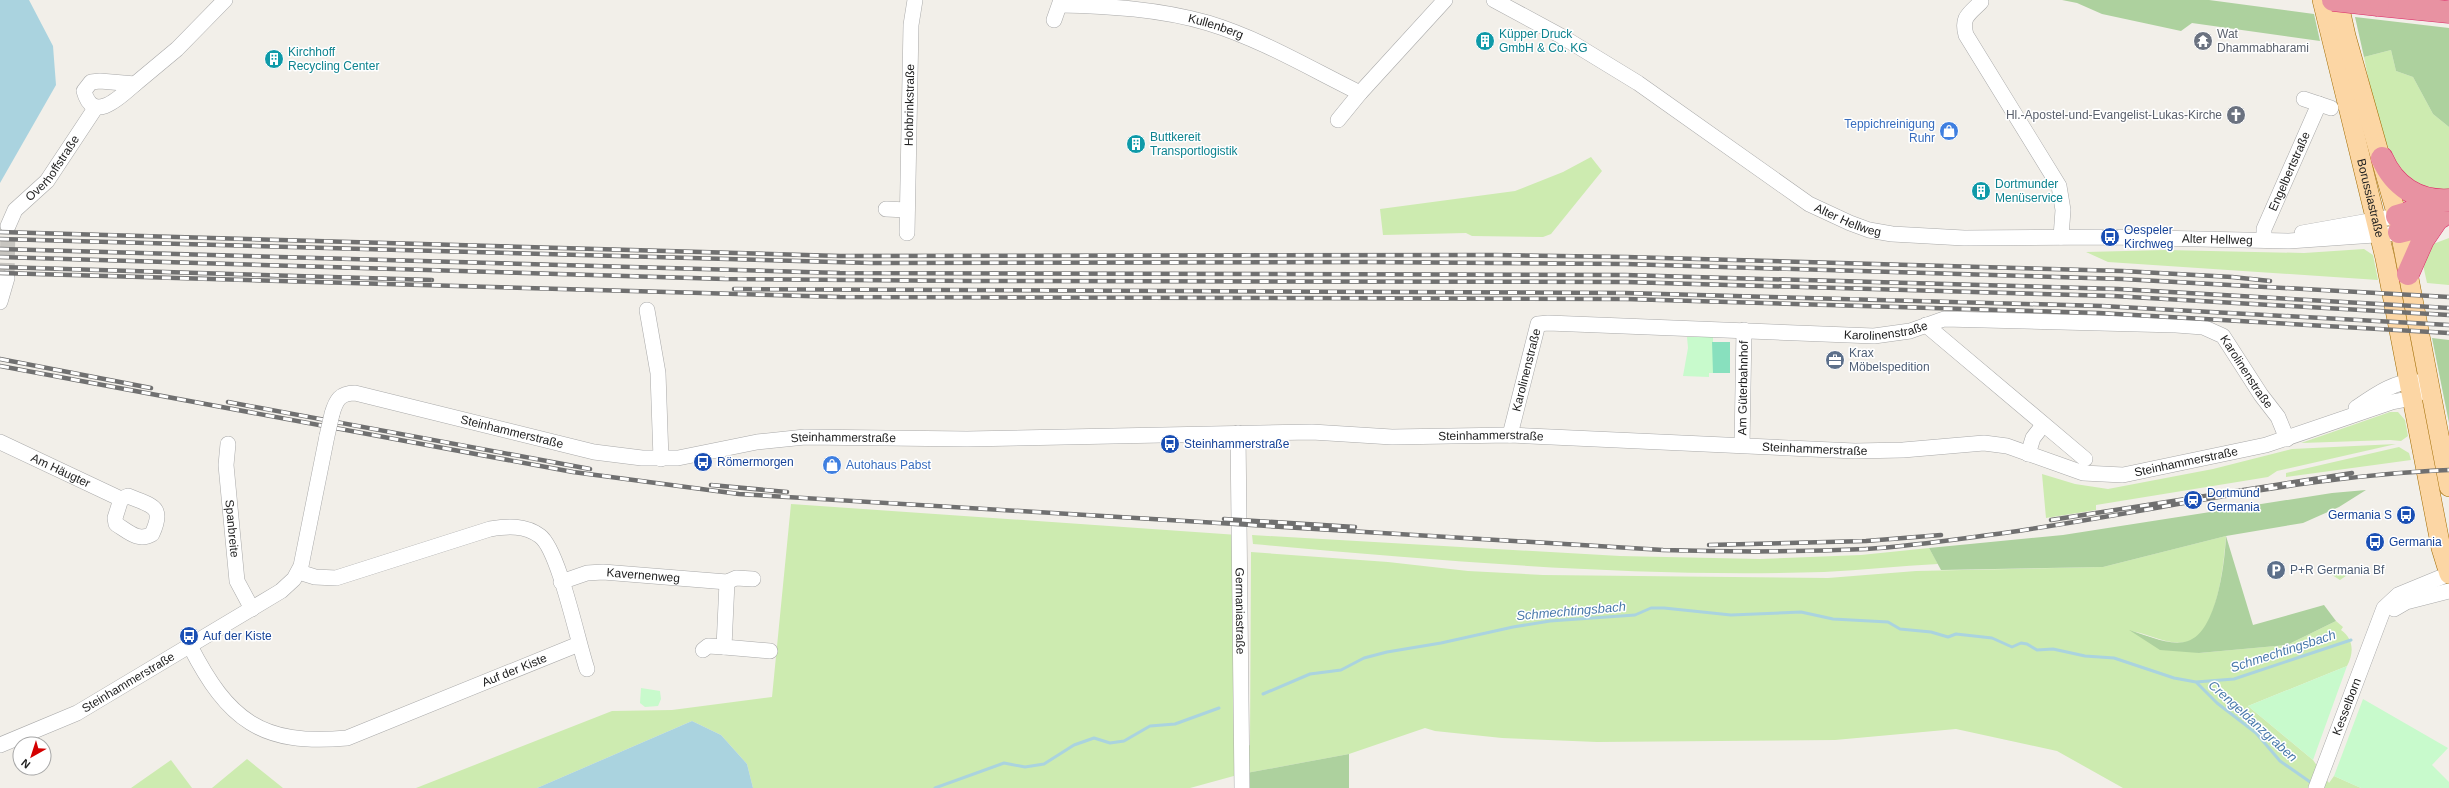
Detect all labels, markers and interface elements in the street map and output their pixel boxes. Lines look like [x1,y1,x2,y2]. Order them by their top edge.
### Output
street label: Kullenberg [1187,11,1246,42]
place label: Küpper Druck GmbH & Co. KG [1499,27,1588,55]
place label: Wat Dhammabharami [2217,27,2309,55]
building icon: Küpper Druck GmbH & Co. KG [1474,30,1496,52]
temple icon: Wat Dhammabharami [2192,30,2214,52]
place label: Kirchhoff Recycling Center [288,45,379,73]
building icon: Kirchhoff Recycling Center [263,48,285,70]
street label: Hohbrinkstraße [902,64,917,146]
church icon: Hl.-Apostel-und-Evangelist-Lukas-Kirche [2225,104,2247,126]
place label: Hl.-Apostel-und-Evangelist-Lukas-Kirche [2006,108,2222,122]
place label: Teppichreinigung Ruhr [1844,117,1935,145]
shop icon: Teppichreinigung Ruhr [1938,120,1960,142]
street label: Engelbertstraße [2266,129,2313,213]
place label: Buttkereit Transportlogistik [1150,130,1239,158]
street label: Overhoffstraße [23,132,82,204]
building icon: Buttkereit Transportlogistik [1125,133,1147,155]
street label: Borussiastraße [2354,157,2387,239]
place label: Dortmunder Menüservice [1995,177,2063,205]
building icon: Dortmunder Menüservice [1970,180,1992,202]
street label: Alter Hellweg [1812,201,1882,239]
place label: Oespeler Kirchweg [2124,223,2173,251]
bus stop icon: Oespeler Kirchweg [2099,226,2121,248]
street label: Alter Hellweg [2182,232,2253,247]
street label: Karolinenstraße [1844,318,1930,343]
street label: Karolinenstraße [1509,327,1544,413]
street label: Karolinenstraße [2217,332,2276,411]
street label: Am Güterbahnhof [1735,340,1751,436]
place label: Krax Möbelspedition [1849,346,1930,374]
office icon: Krax Möbelspedition [1824,349,1846,371]
street label: Steinhammerstraße [459,412,565,451]
street label: Steinhammerstraße [1438,428,1544,444]
street label: Steinhammerstraße [790,430,896,445]
bus stop icon: Steinhammerstraße [1159,433,1181,455]
place label: Steinhammerstraße [1184,437,1290,451]
street label: Steinhammerstraße [1762,440,1868,458]
street label: Steinhammerstraße [2133,444,2239,479]
street label: Am Häugter [29,451,93,491]
bus stop icon: Römermorgen [692,451,714,473]
shop icon: Autohaus Pabst [821,454,843,476]
place label: Römermorgen [717,455,794,469]
place label: Autohaus Pabst [846,458,931,472]
place label: Dortmund Germania [2207,486,2260,514]
station icon: Dortmund Germania [2182,489,2204,511]
street label: Spanbreite [222,499,242,559]
bus stop icon: Germania S [2395,504,2417,526]
place label: Germania S [2328,508,2392,522]
bus stop icon: Germania [2364,531,2386,553]
place label: Germania [2389,535,2442,549]
parking icon: P+R Germania Bf [2265,559,2287,581]
place label: P+R Germania Bf [2290,563,2385,577]
street label: Kavernenweg [606,565,681,585]
street label: Germaniastraße [1233,567,1247,655]
water label: Schmechtingsbach [1516,599,1626,623]
bus stop icon: Auf der Kiste [178,625,200,647]
water label: Schmechtingsbach [2228,627,2338,675]
place label: Auf der Kiste [203,629,272,643]
street label: Steinhammerstraße [79,649,177,715]
street label: Auf der Kiste [480,651,549,690]
street label: Kesselborn [2330,676,2364,737]
water label: Crengeldanzgraben [2206,677,2300,765]
north arrow [12,736,52,776]
text: N [19,757,33,771]

